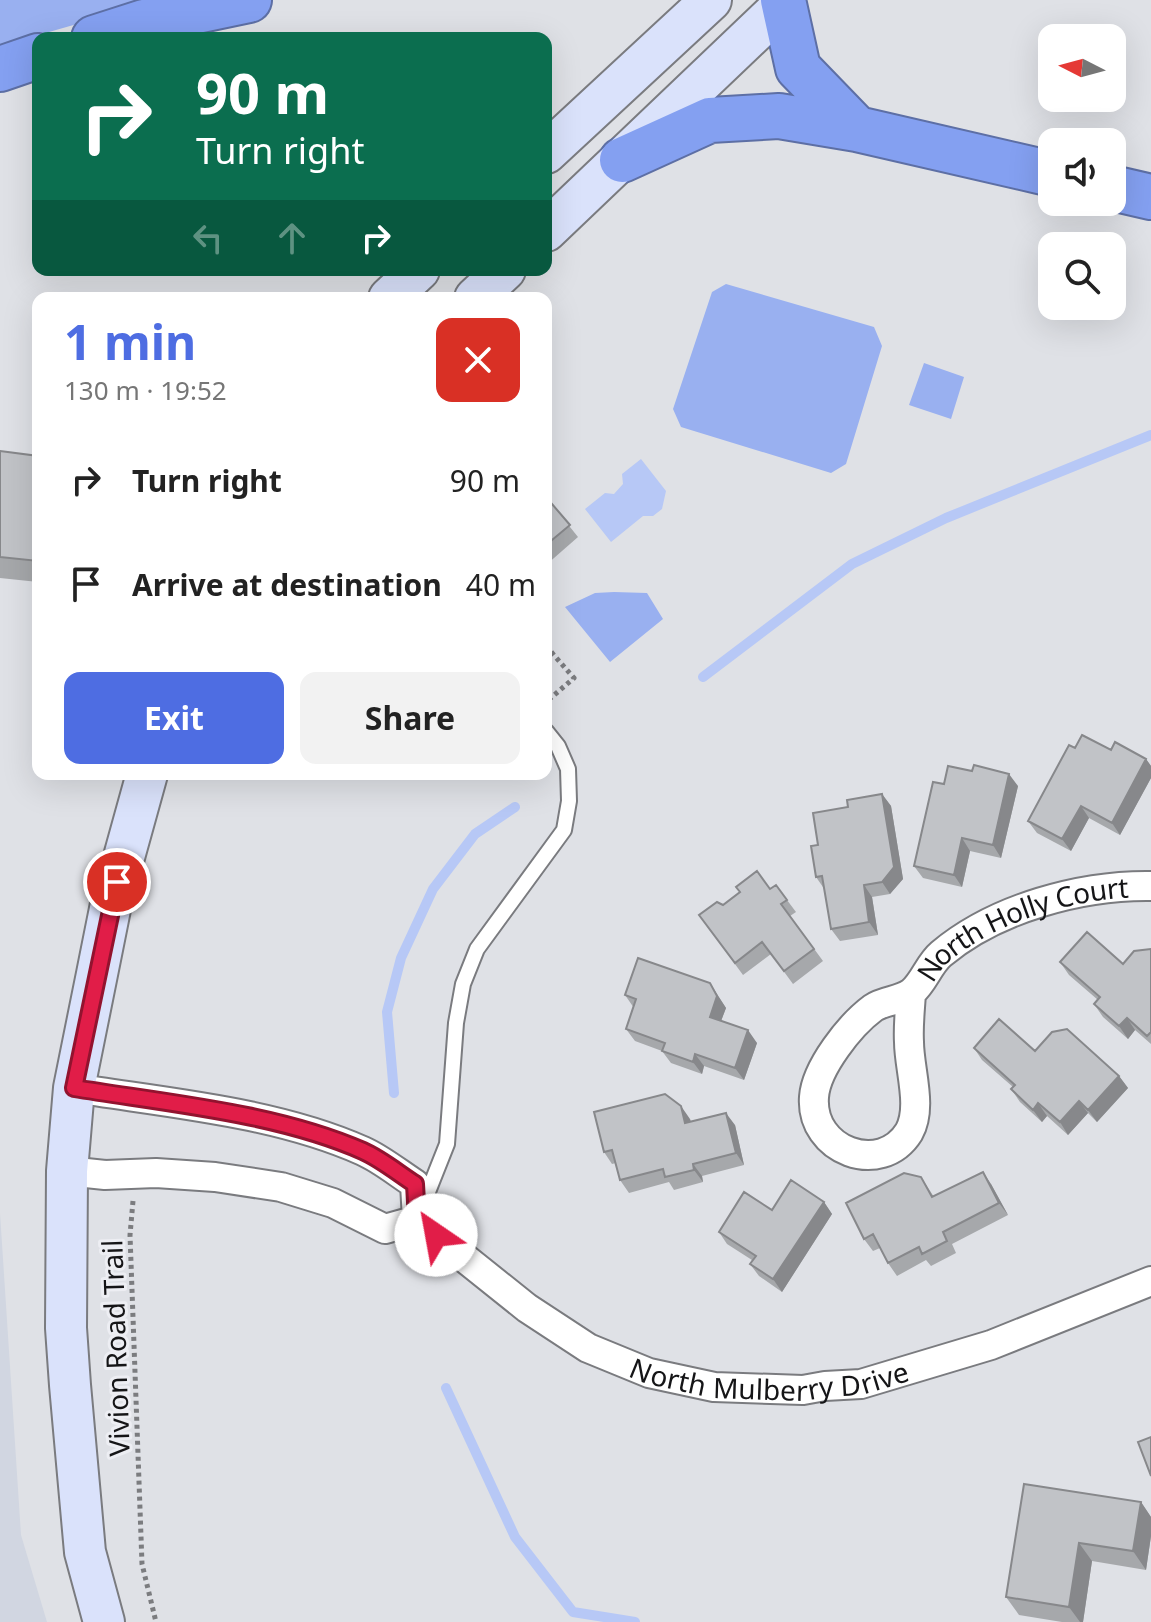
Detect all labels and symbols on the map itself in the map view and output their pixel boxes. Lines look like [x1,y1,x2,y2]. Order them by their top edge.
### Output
north arrow [1038,24,1126,112]
pin [83,848,151,916]
street label: North Holly Court [907,868,1130,988]
position arrow [394,1193,478,1277]
street label: Vivion Road Trail [92,1239,138,1457]
street label: North Mulberry Drive [624,1348,913,1409]

